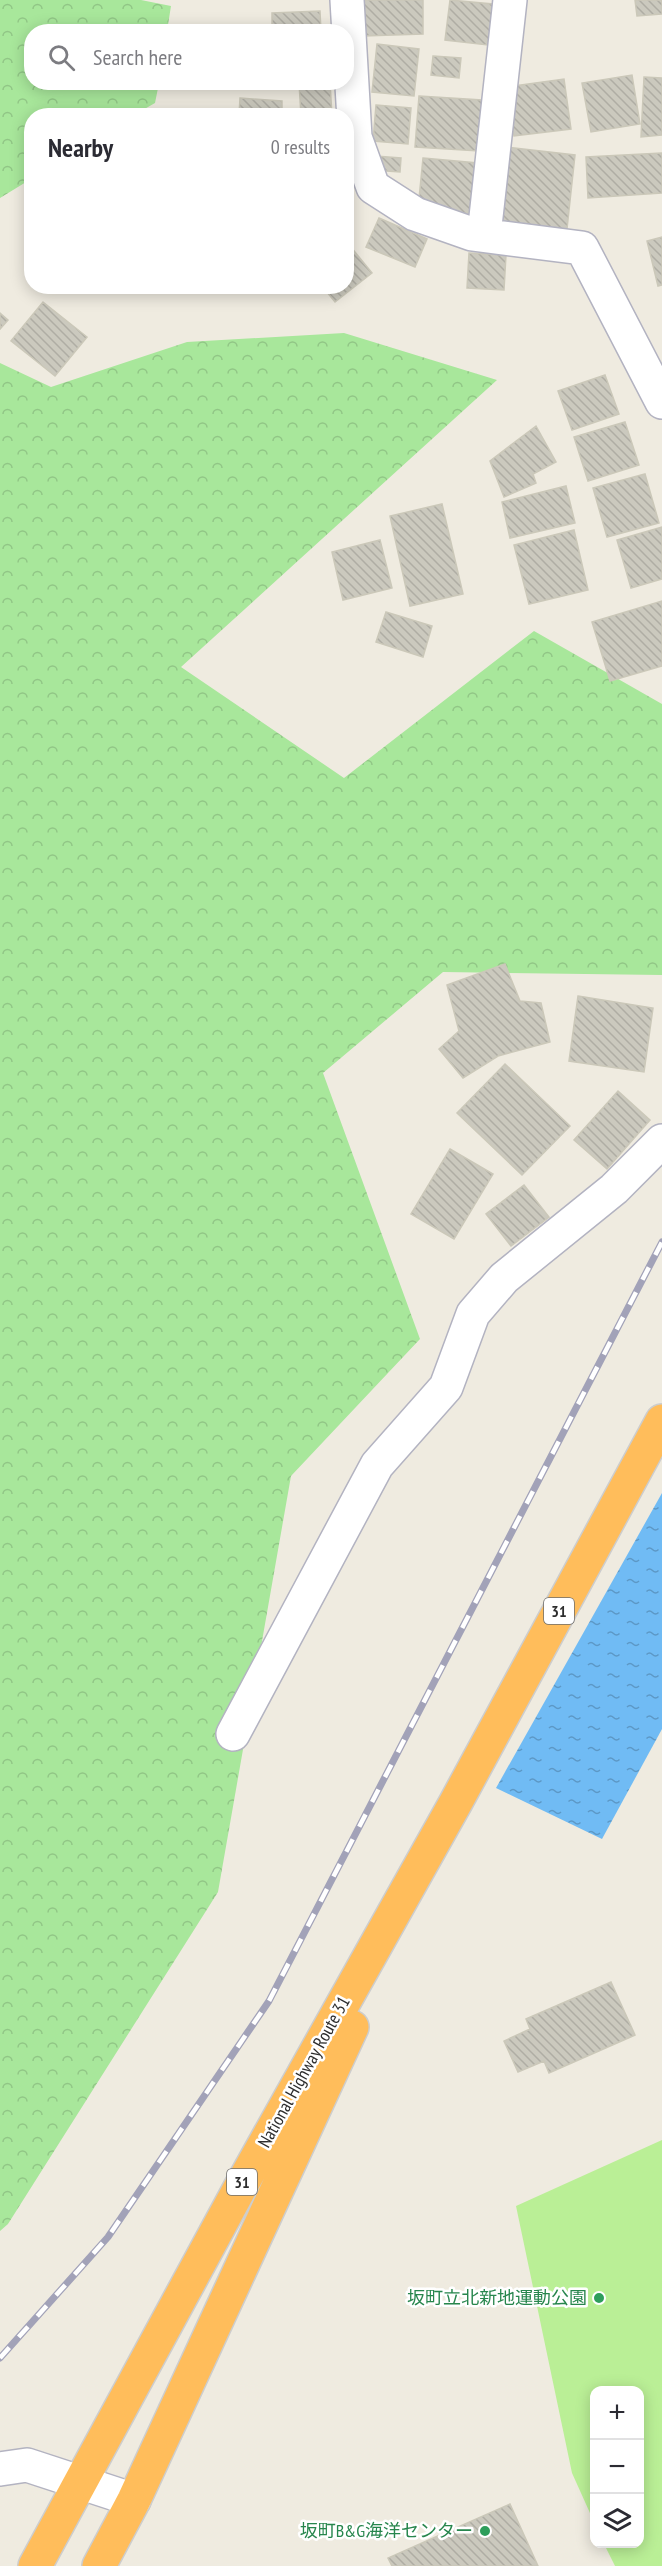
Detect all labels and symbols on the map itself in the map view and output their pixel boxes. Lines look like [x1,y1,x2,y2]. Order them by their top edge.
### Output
road number: 31 [544,1598,574,1624]
street label: National Highway Route 31 [252,1992,355,2151]
road number: 31 [227,2169,257,2195]
place label: 坂町立北新地運動公園 [407,2286,587,2309]
marker: 坂町立北新地運動公園 [592,2291,606,2305]
place label: 坂町B&G海洋センター [300,2519,473,2542]
marker: 坂町B&G海洋センター [478,2524,492,2538]

